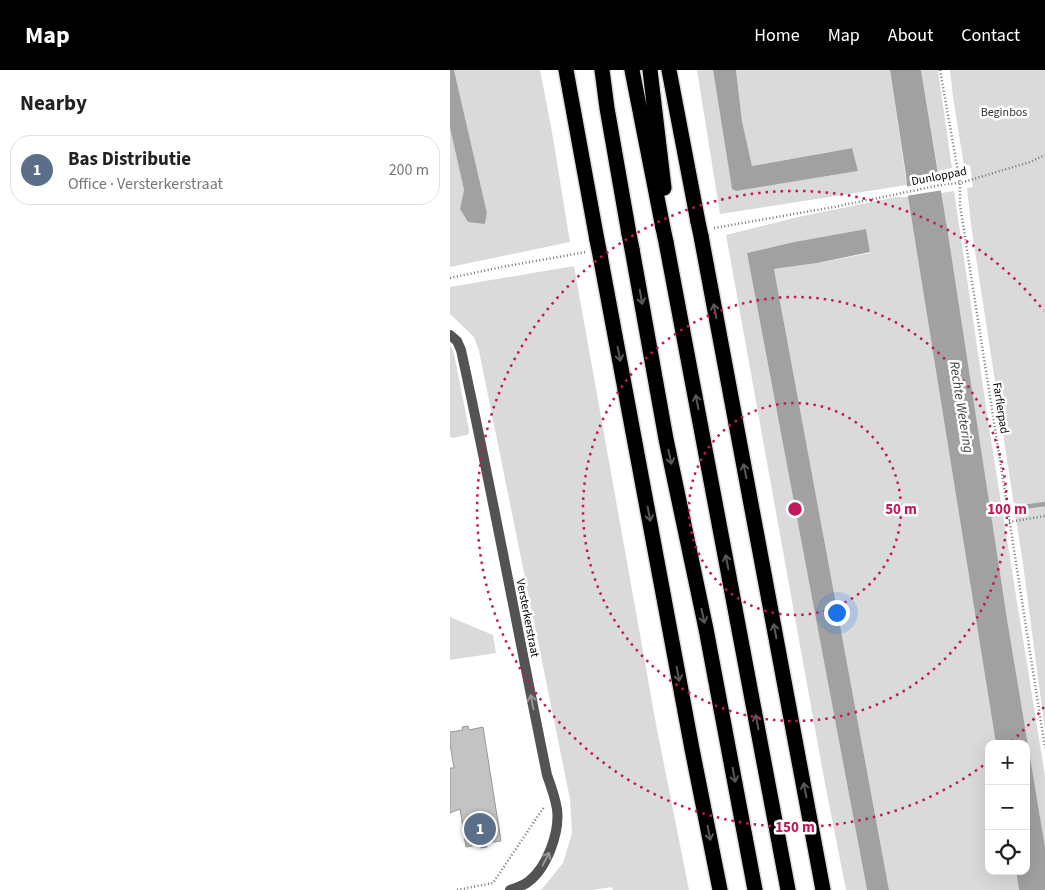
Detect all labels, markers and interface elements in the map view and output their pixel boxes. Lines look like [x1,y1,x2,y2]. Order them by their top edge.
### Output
text: Map [25,18,70,53]
text: Home [754,23,800,48]
text: Map [828,23,860,48]
text: About [888,23,933,48]
text: Contact [961,23,1020,48]
text: Nearby [20,88,87,118]
park label: Beginbos [981,104,1027,121]
text: Bas Distributie [68,146,191,173]
text: 1 [33,159,41,181]
text: 200 m [389,159,429,181]
street label: Dunloppad [910,163,968,190]
text: Office · Versterkerstraat [68,173,223,195]
one-way arrow [636,288,646,304]
one-way arrow [709,304,719,320]
one-way arrow [614,346,624,362]
water label: Rechte Wetering [944,360,978,454]
street label: Farflerpad [988,381,1013,435]
one-way arrow [691,395,701,411]
one-way arrow [666,448,675,464]
one-way arrow [739,463,749,479]
text: 50 m [885,499,917,520]
text: 100 m [987,499,1027,520]
centre of rings [786,500,804,518]
one-way arrow [644,505,654,521]
one-way arrow [721,554,731,570]
street label: Versterkerstraat [512,578,543,659]
your location [824,600,850,626]
one-way arrow [699,607,708,623]
one-way arrow [769,623,779,639]
one-way arrow [674,665,684,681]
one-way arrow [527,694,536,710]
one-way arrow [751,714,761,730]
map controls [985,740,1030,875]
button: + [985,740,1030,785]
one-way arrow [729,767,739,783]
one-way arrow [799,783,809,799]
button: − [985,785,1030,830]
pin: 1 [464,810,496,848]
text: 150 m [775,817,815,838]
one-way arrow [705,825,714,841]
button: locate [985,830,1030,875]
one-way arrow [542,852,551,867]

